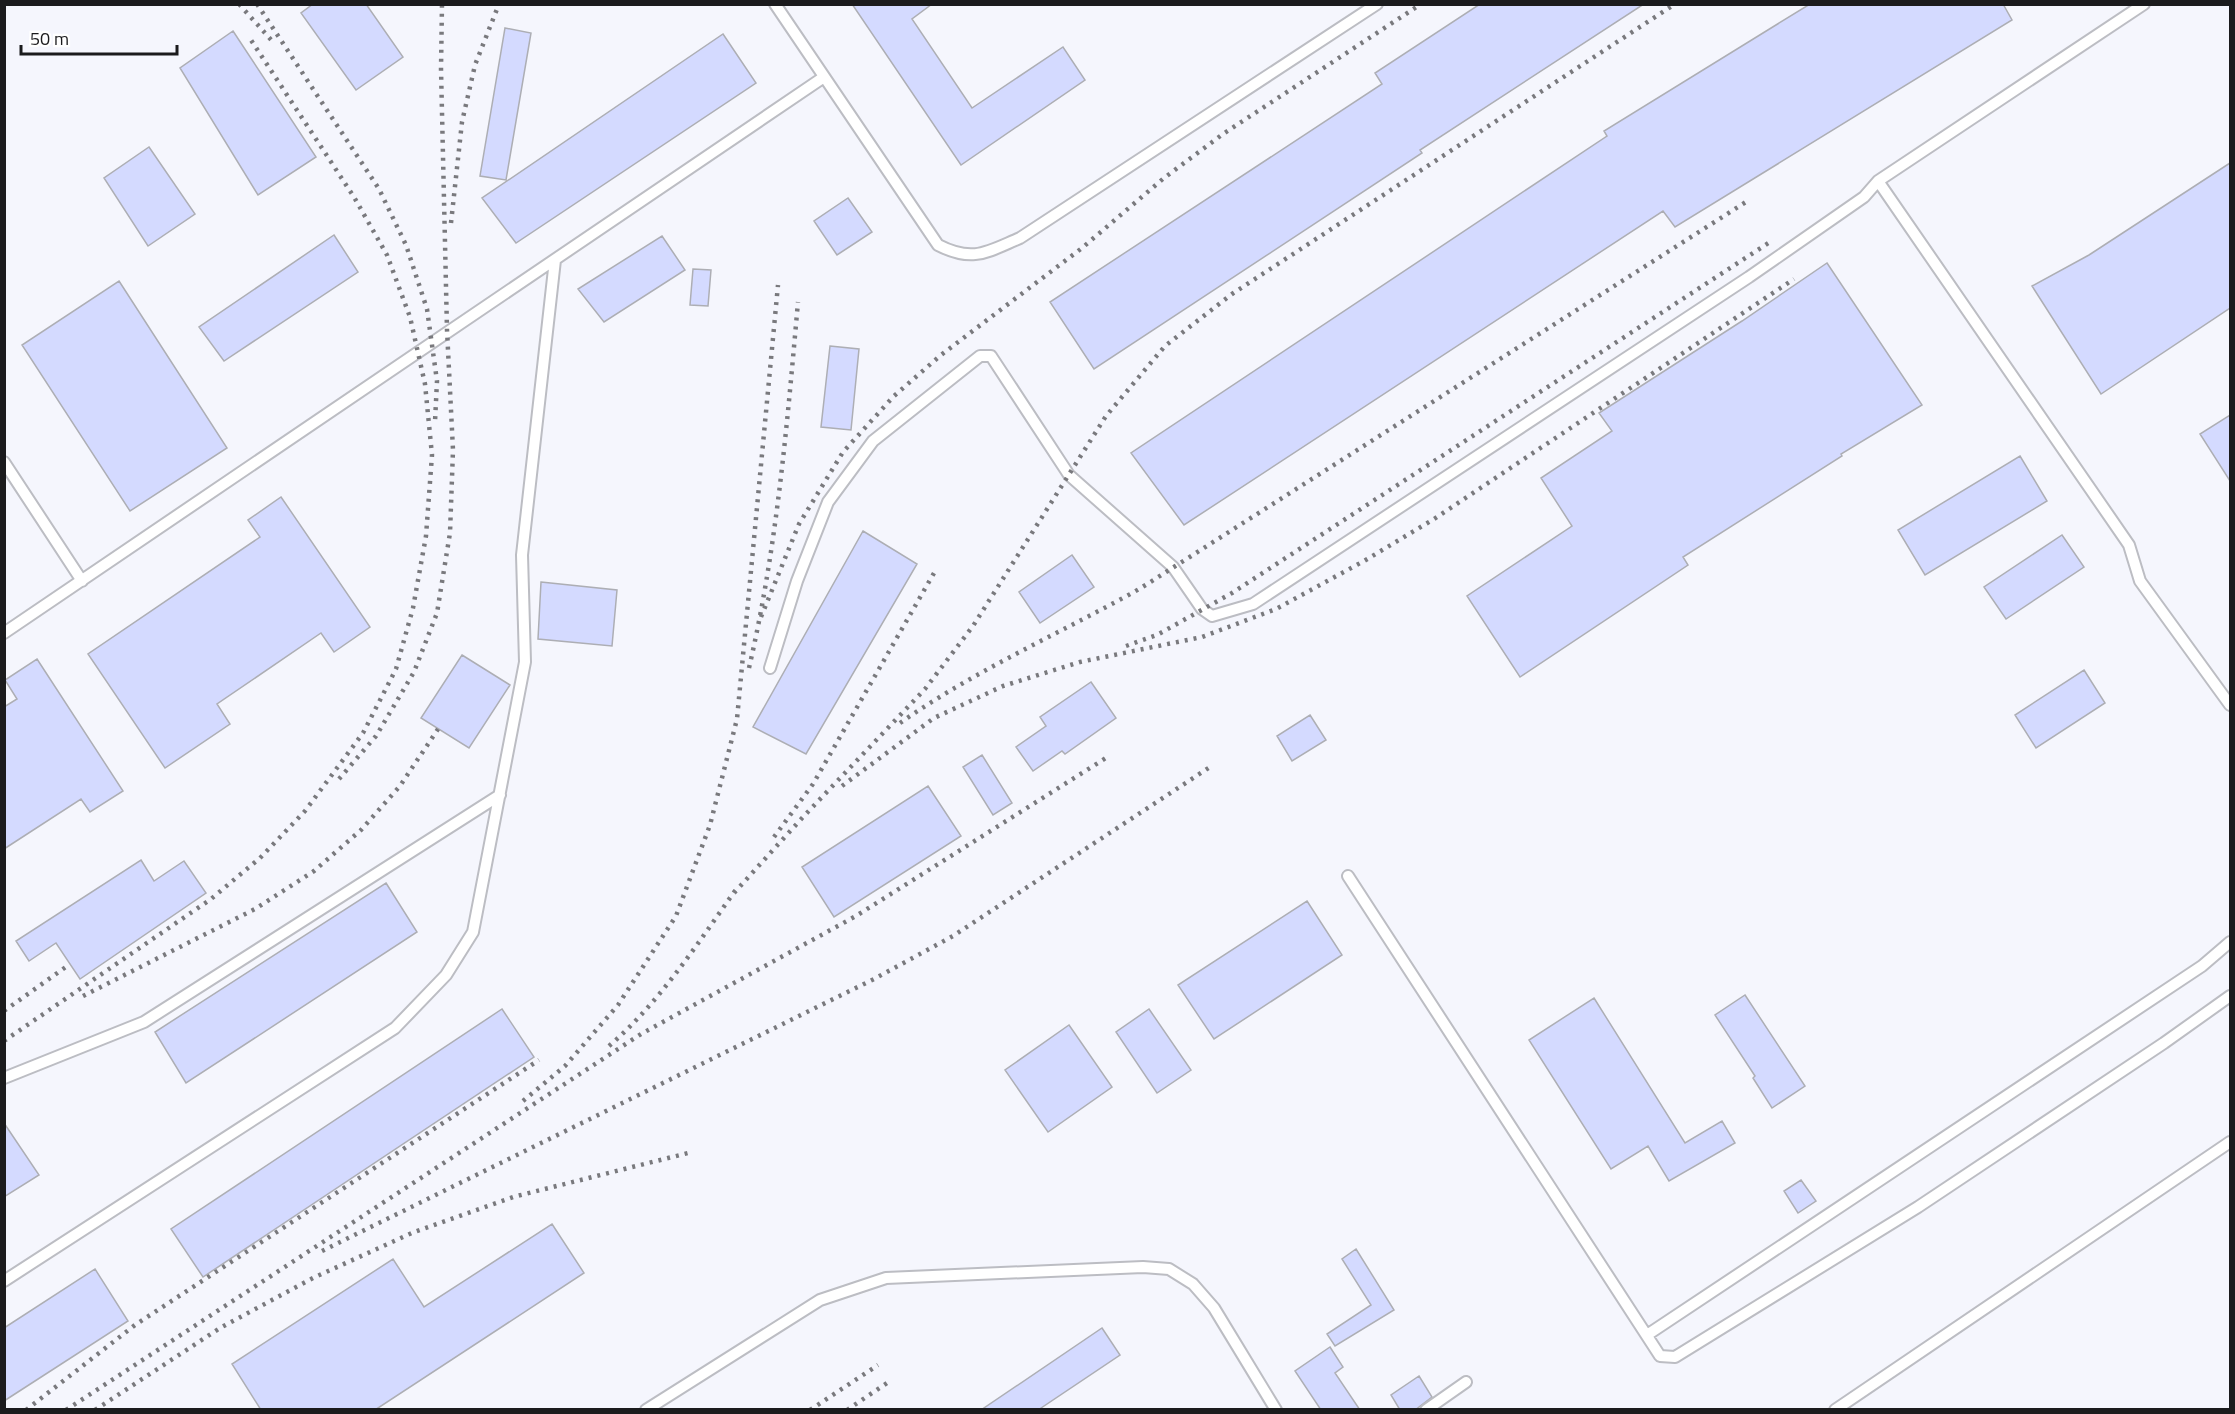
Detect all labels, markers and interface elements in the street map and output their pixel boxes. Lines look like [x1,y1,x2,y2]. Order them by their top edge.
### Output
scale bar [21,18,177,56]
text: 50 m [30,25,69,52]

